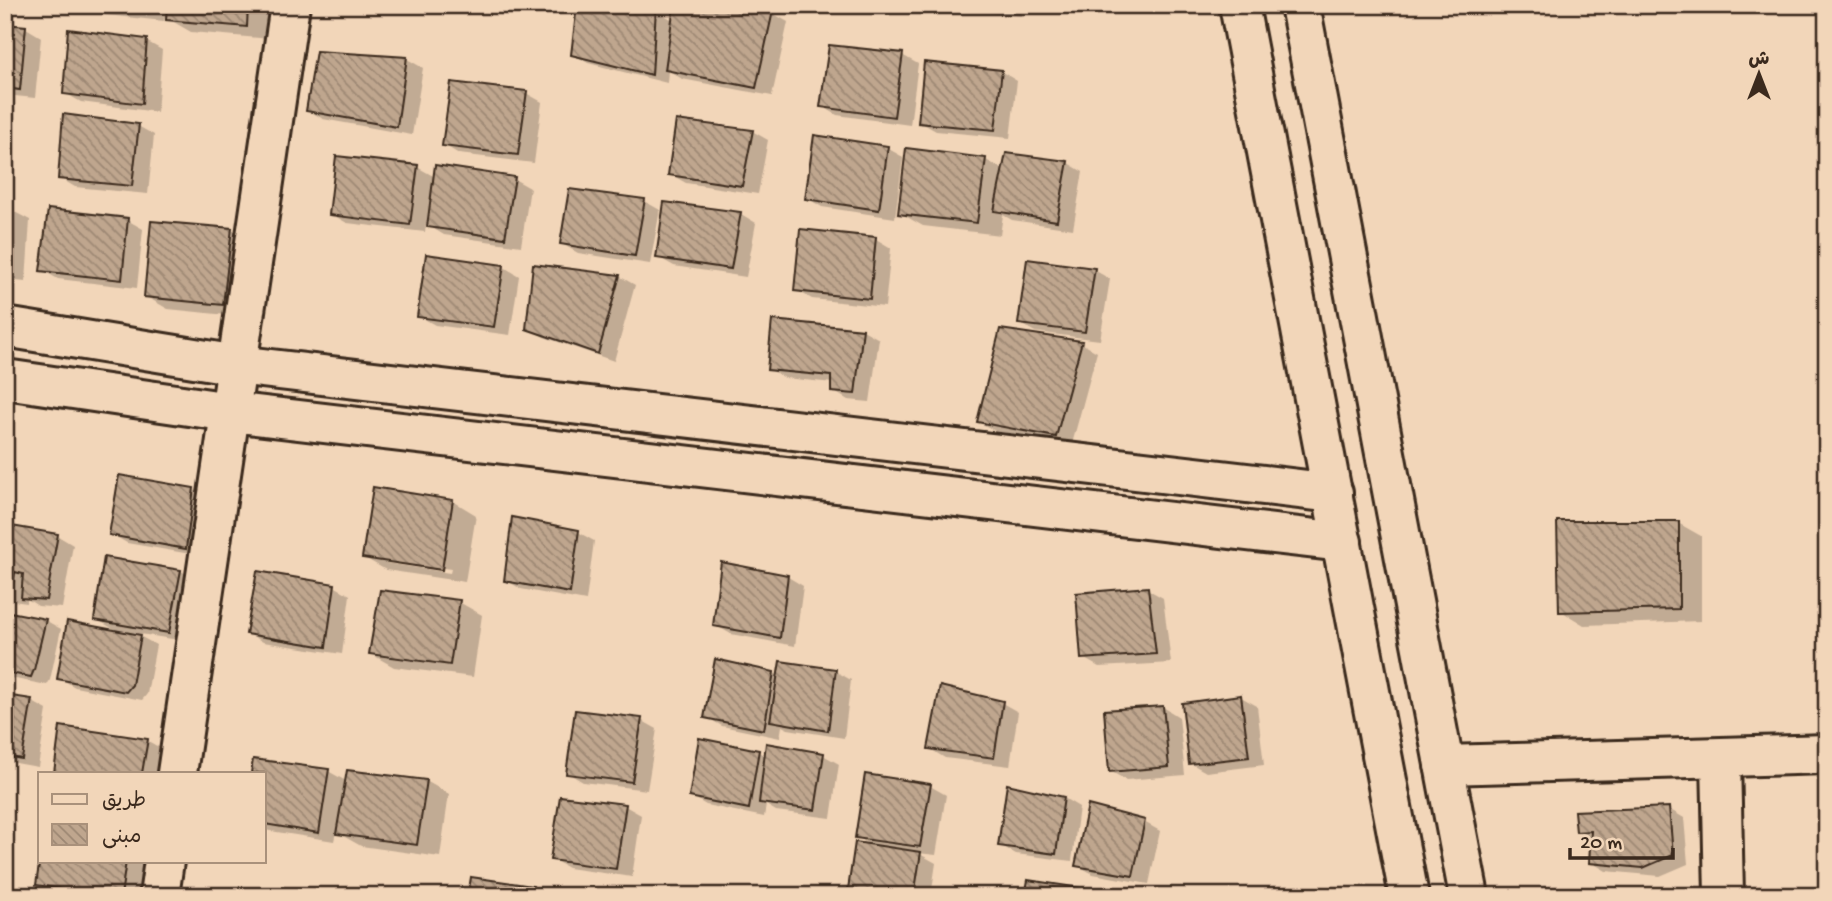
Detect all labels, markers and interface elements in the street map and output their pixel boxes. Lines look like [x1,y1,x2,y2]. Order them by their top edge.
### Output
north arrow [1724,38,1794,108]
text: ش [1749,49,1770,72]
legend [38,772,266,862]
text: طريق [102,790,146,815]
scale bar [1570,817,1673,861]
text: مبنى [102,826,141,851]
text: 20 m [1580,832,1622,857]

